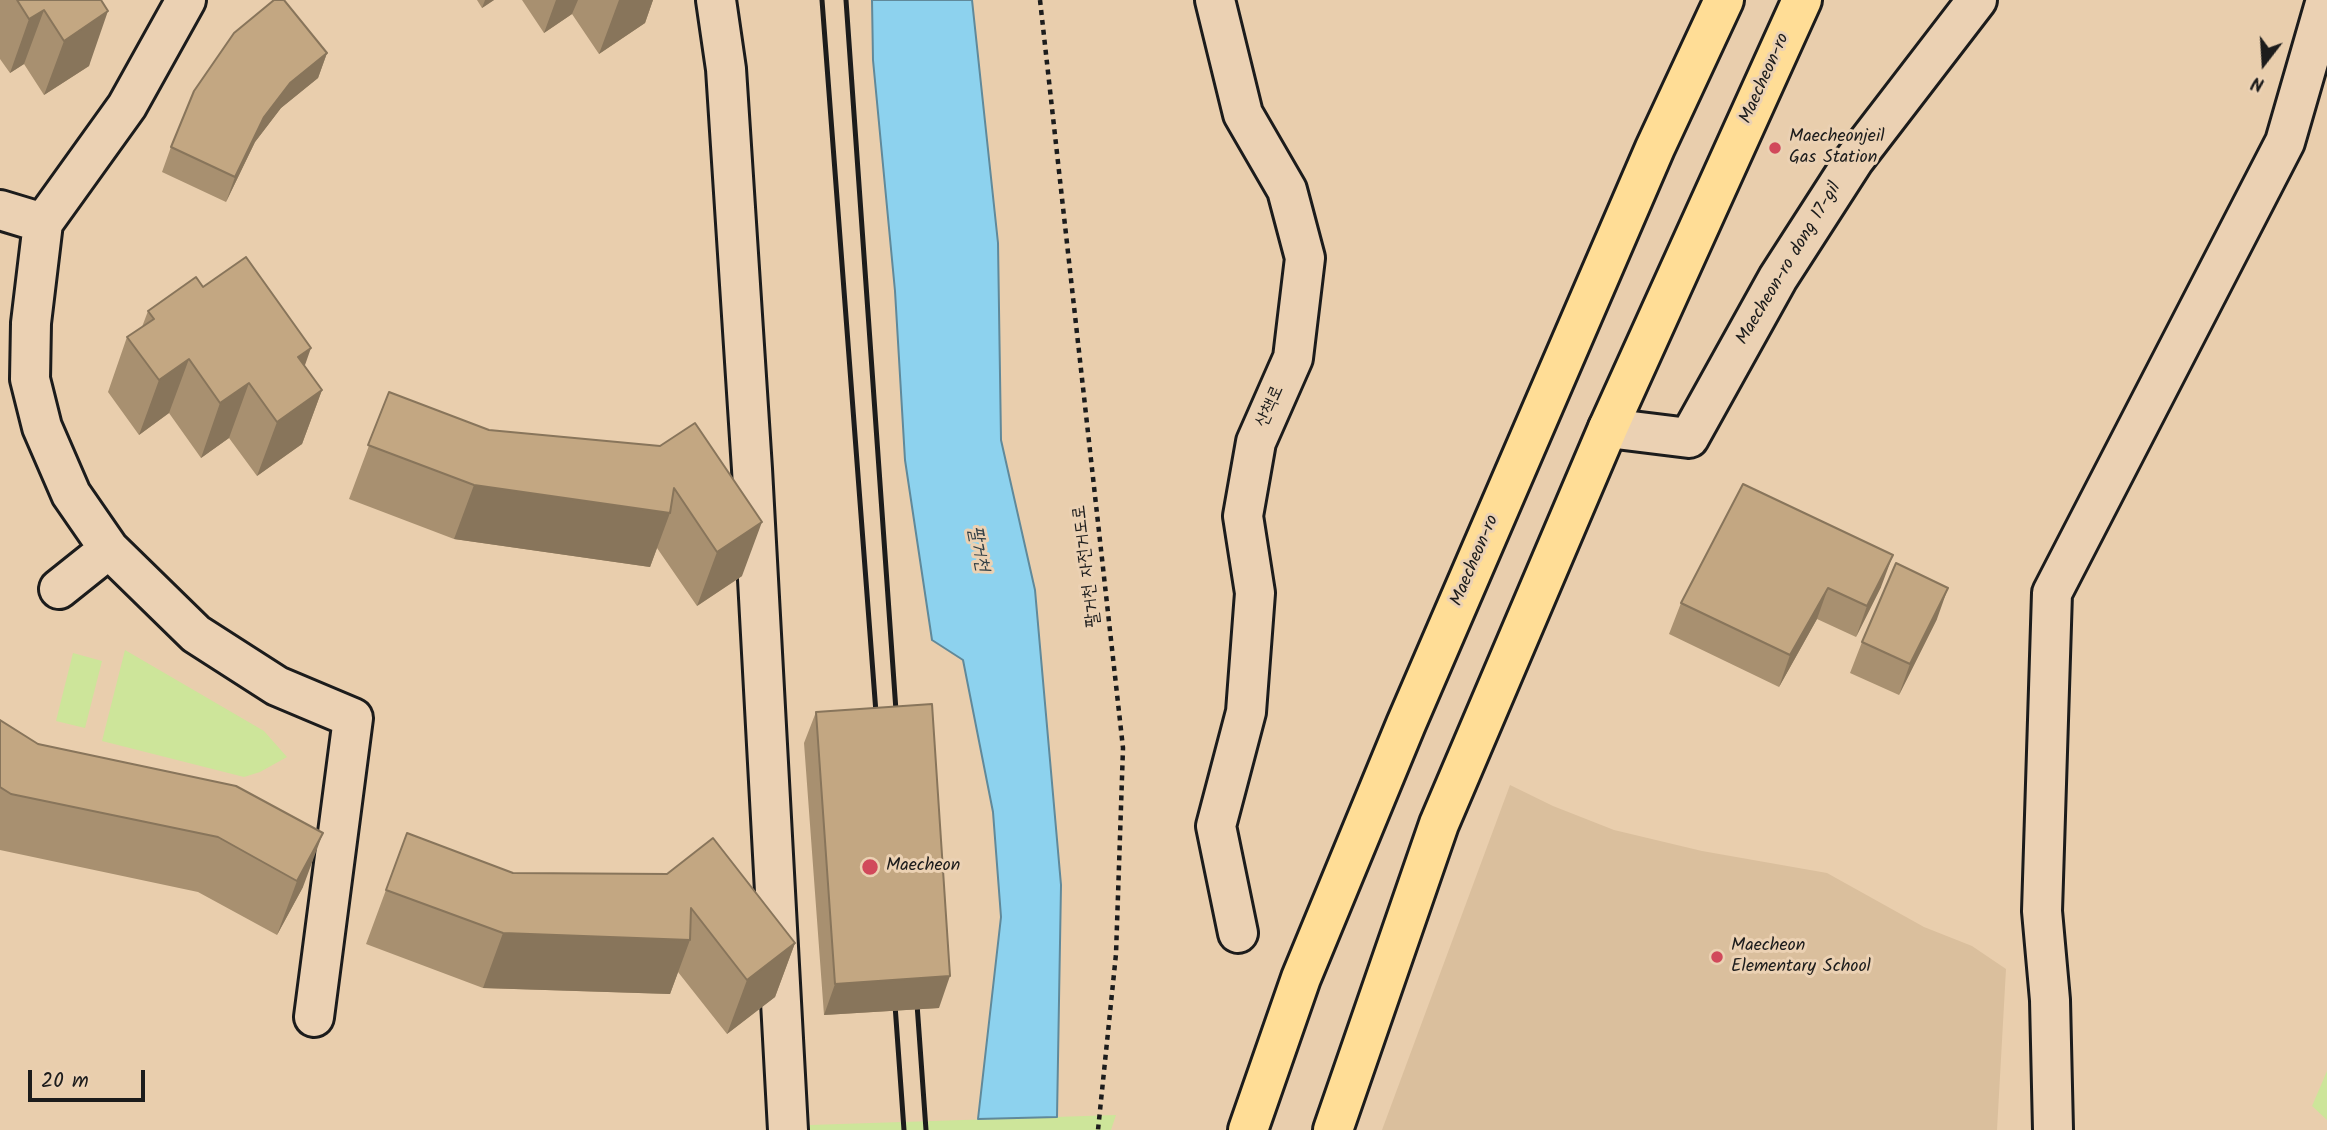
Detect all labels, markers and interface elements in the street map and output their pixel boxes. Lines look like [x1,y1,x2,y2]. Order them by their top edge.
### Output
north arrow [2229,28,2299,98]
street label: Maecheon-ro [1736,30,1796,128]
text: N [2248,67,2268,99]
place label: Maecheonjeil Gas Station [1789,127,1885,170]
marker: Maecheonjeil Gas Station [1767,140,1783,156]
street label: Maecheon-ro dong 17-gil [1733,179,1847,349]
street label: 산책로 [1252,383,1290,431]
street label: 팔거천 자전거도로 [1070,504,1106,628]
street label: Maecheon-ro [1447,512,1505,610]
water label: 팔거천 [961,524,993,574]
place label: Maecheon [886,856,960,878]
marker: Maecheon [860,857,880,877]
place label: Maecheon Elementary School [1731,936,1871,978]
marker: Maecheon Elementary School [1709,949,1725,965]
scale bar [32,1056,149,1100]
text: 20 m [41,1065,89,1098]

